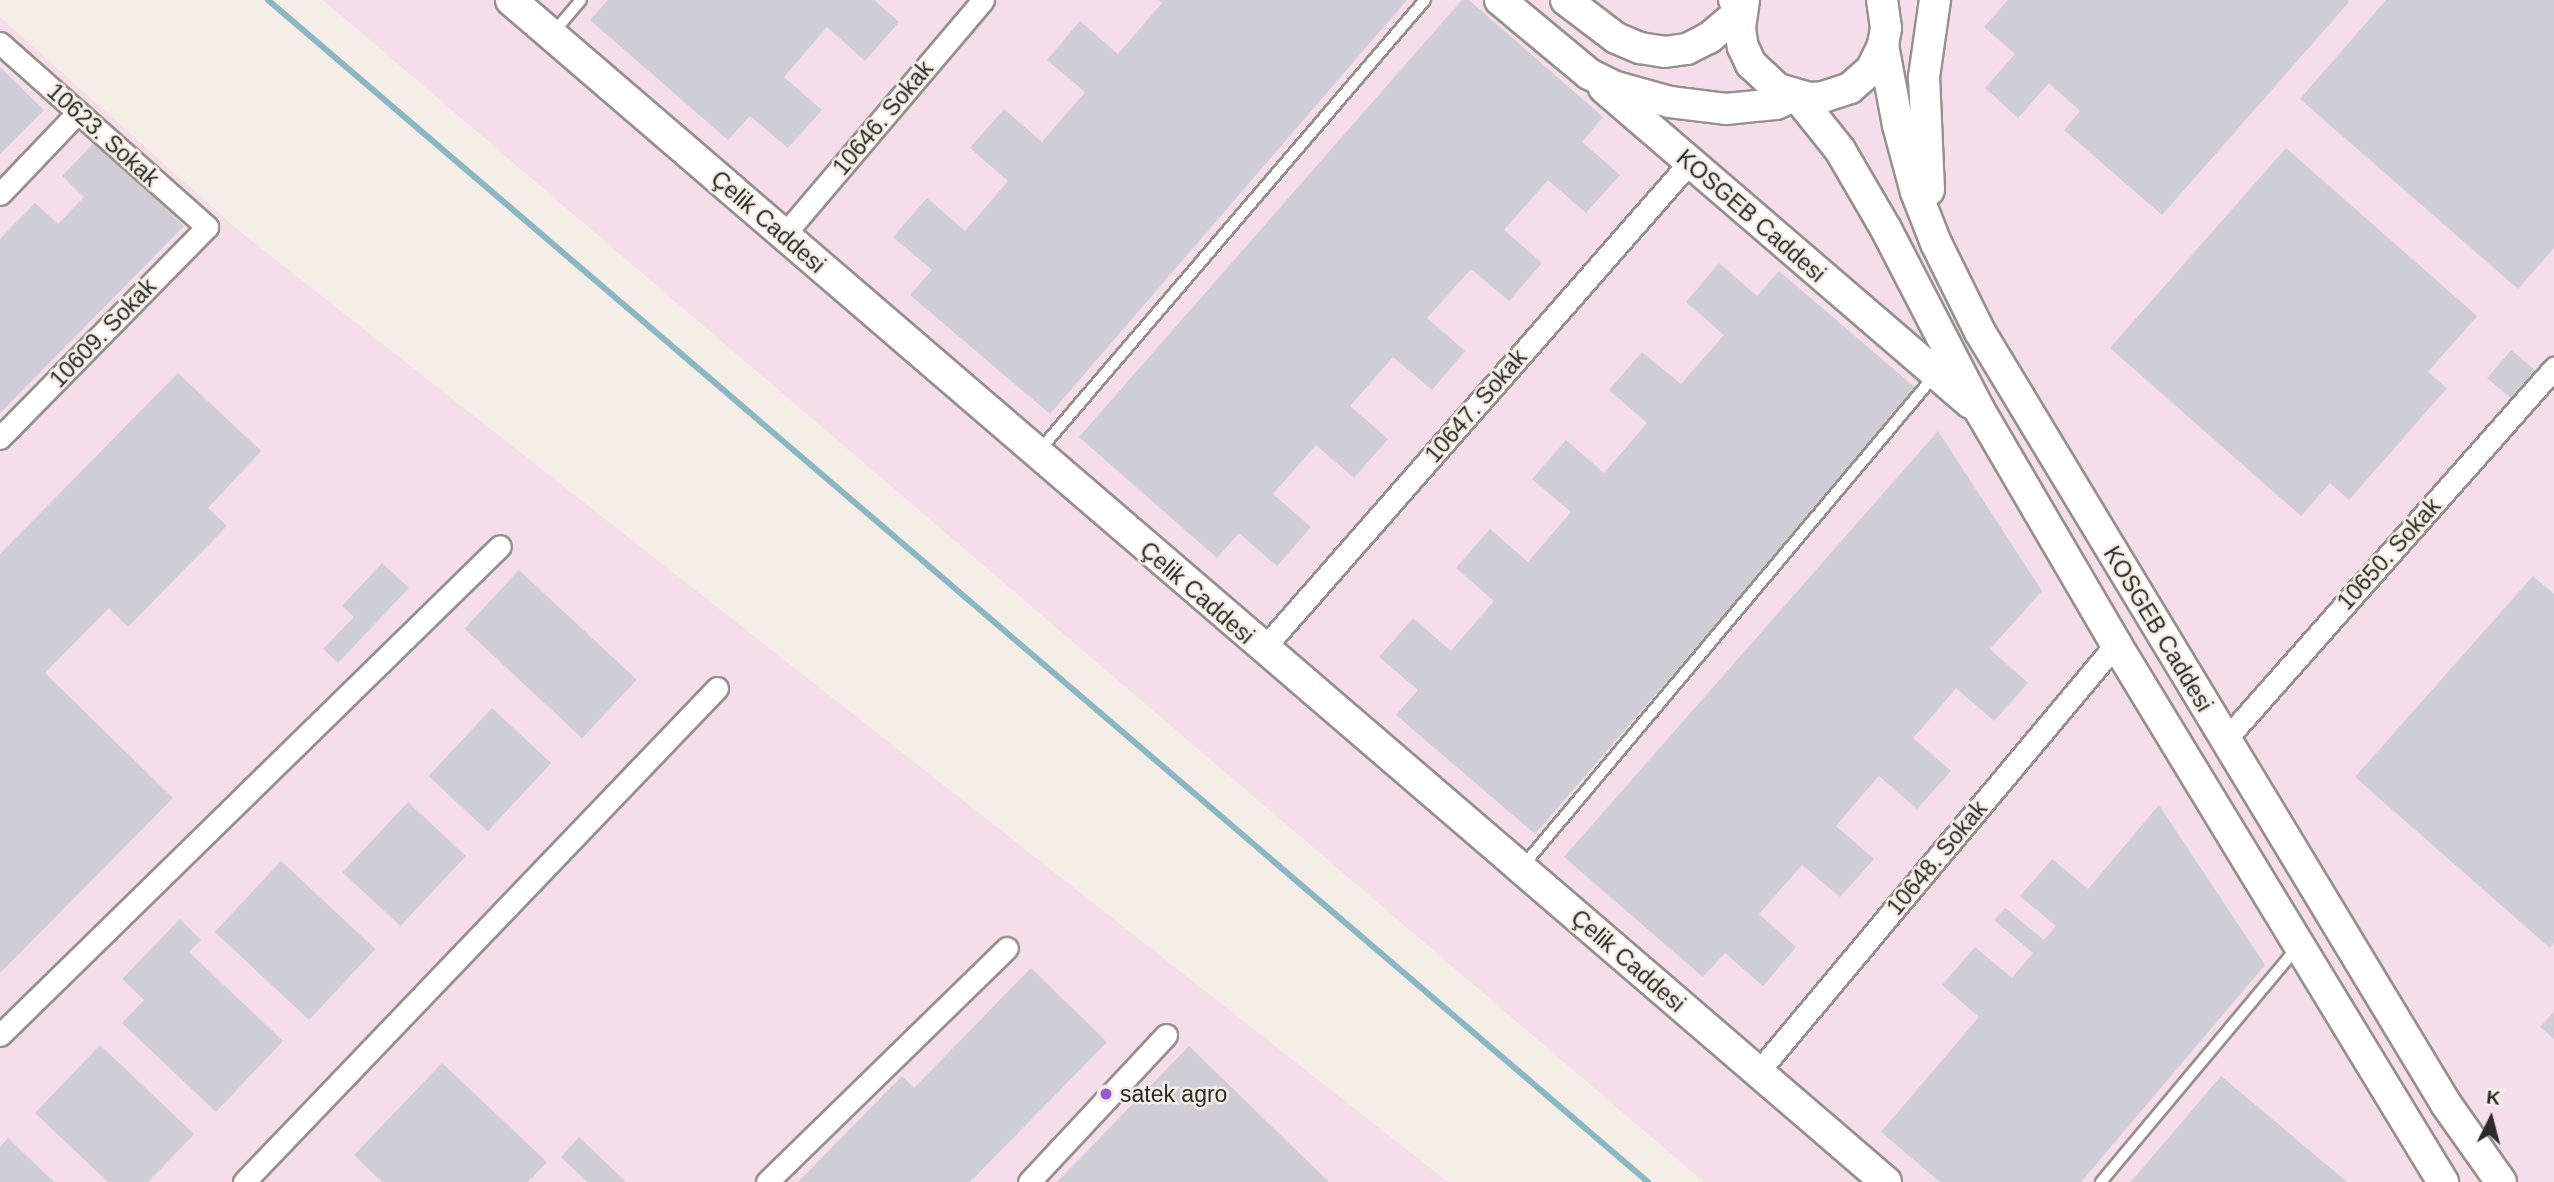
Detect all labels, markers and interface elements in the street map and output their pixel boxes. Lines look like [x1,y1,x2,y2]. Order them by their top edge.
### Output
street label: 10646. Sokak [827,55,939,181]
street label: 10623. Sokak [42,78,164,192]
street label: KOSGEB Caddesi [1671,144,1831,288]
street label: Çelik Caddesi [705,165,831,279]
street label: 10609. Sokak [44,273,162,393]
street label: 10647. Sokak [1419,344,1533,468]
street label: 10650. Sokak [2332,493,2446,615]
street label: Çelik Caddesi [1134,536,1260,650]
street label: KOSGEB Caddesi [2098,541,2218,717]
street label: 10648. Sokak [1881,795,1993,921]
street label: Çelik Caddesi [1565,904,1691,1018]
place label: satek agro [1120,1080,1227,1108]
north arrow [2456,1084,2526,1154]
marker: satek agro [1098,1086,1114,1102]
text: K [2485,1086,2501,1109]

